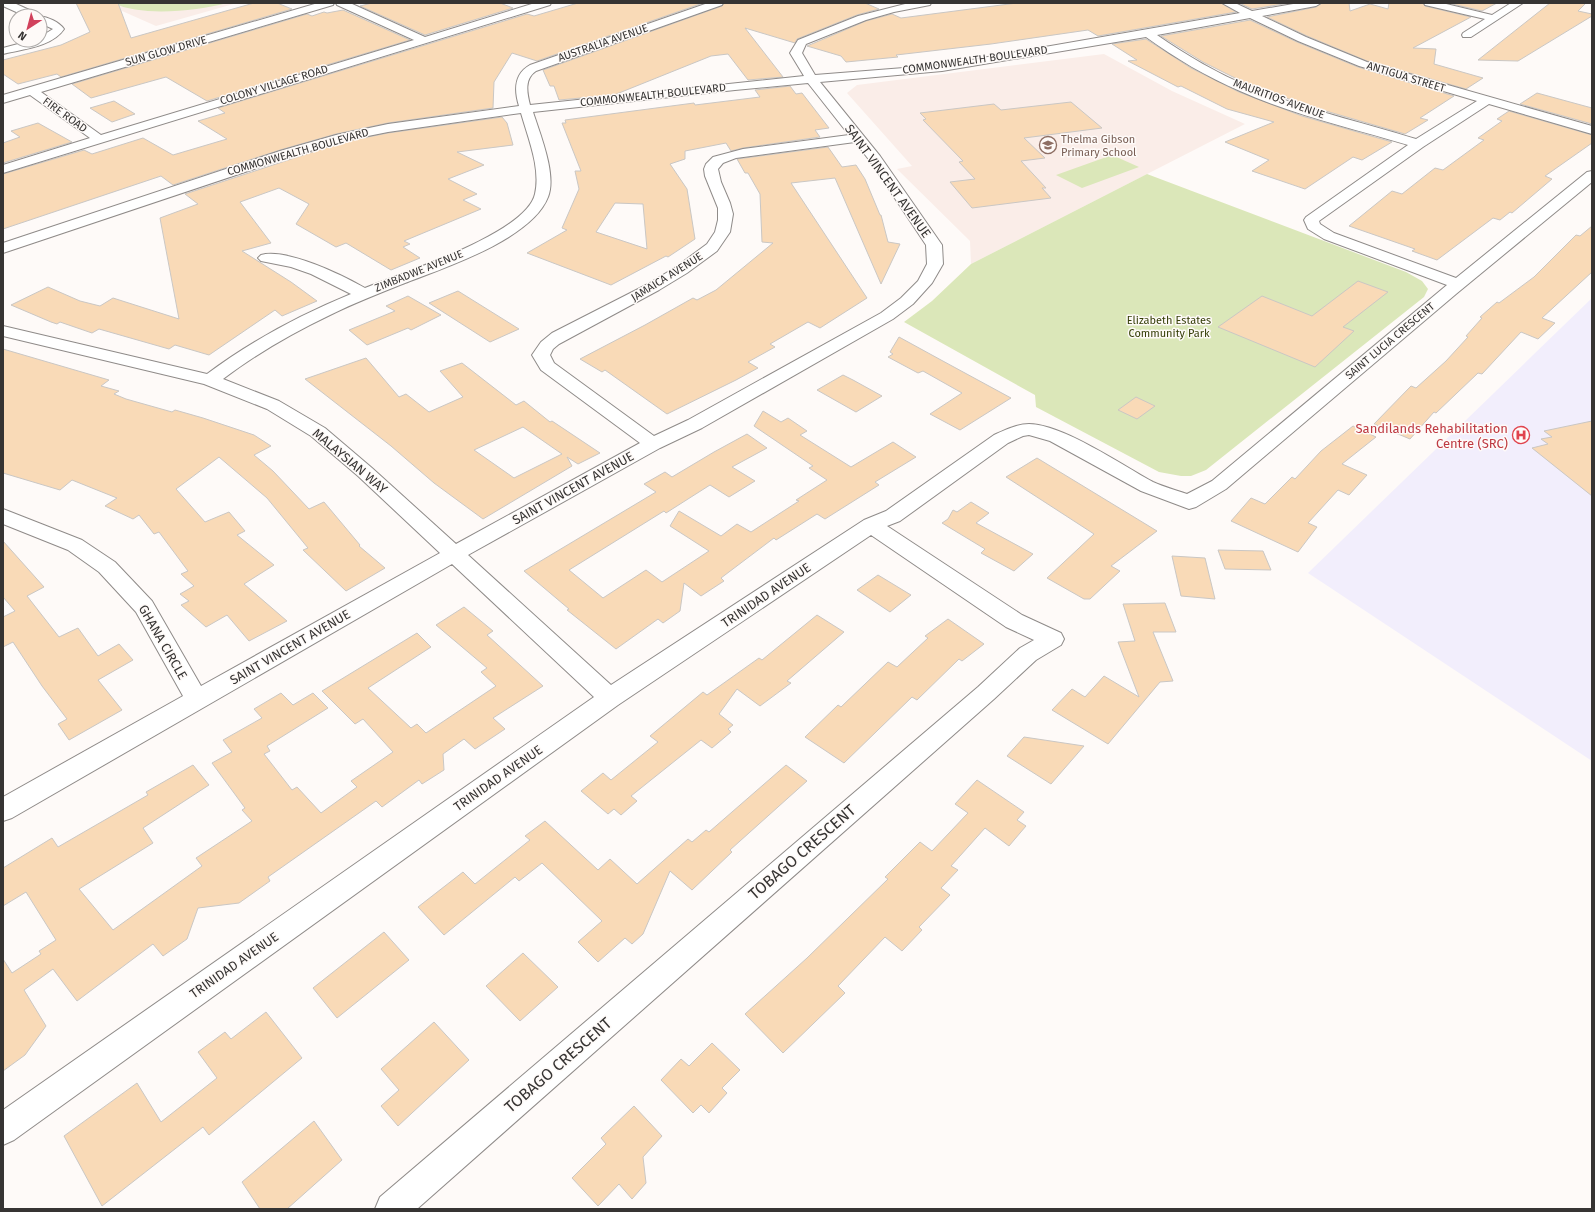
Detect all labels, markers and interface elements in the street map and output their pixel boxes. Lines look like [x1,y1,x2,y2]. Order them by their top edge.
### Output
north arrow [8,8,48,48]
street label: AUSTRALIA AVENUE [556,21,650,65]
text: N [16,28,29,43]
street label: SUN GLOW DRIVE [124,33,208,69]
street label: COMMONWEALTH BOULEVARD [902,43,1048,77]
street label: ANTIGUA STREET [1365,59,1447,95]
street label: COLONY VILLAGE ROAD [218,62,330,108]
street label: MAURITIOS AVENUE [1232,76,1327,122]
street label: COMMONWEALTH BOULEVARD [579,81,727,109]
street label: FIRE ROAD [40,95,90,135]
street label: SAINT VINCENT AVENUE [842,121,934,241]
street label: COMMONWEALTH BOULEVARD [226,126,370,178]
place label: Thelma Gibson Primary School [1061,133,1136,159]
school or university icon: Thelma Gibson Primary School [1038,135,1058,155]
street label: ZIMBADWE AVENUE [373,247,465,295]
street label: JAMAICA AVENUE [629,250,705,304]
street label: SAINT LUCIA CRESCENT [1343,300,1438,382]
park label: Elizabeth Estates Community Park [1127,314,1211,340]
place label: Sandilands Rehabilitation Centre (SRC) [1356,421,1508,451]
street label: MALAYSIAN WAY [310,425,391,497]
hospital icon: Sandilands Rehabilitation Centre (SRC) [1511,425,1531,445]
street label: SAINT VINCENT AVENUE [510,448,636,528]
street label: TRINIDAD AVENUE [718,560,814,630]
street label: GHANA CIRCLE [136,602,190,682]
street label: SAINT VINCENT AVENUE [227,606,353,688]
street label: TRINIDAD AVENUE [451,742,545,814]
street label: TOBAGO CRESCENT [745,800,860,904]
street label: TRINIDAD AVENUE [187,929,281,1001]
street label: TOBAGO CRESCENT [501,1013,616,1117]

